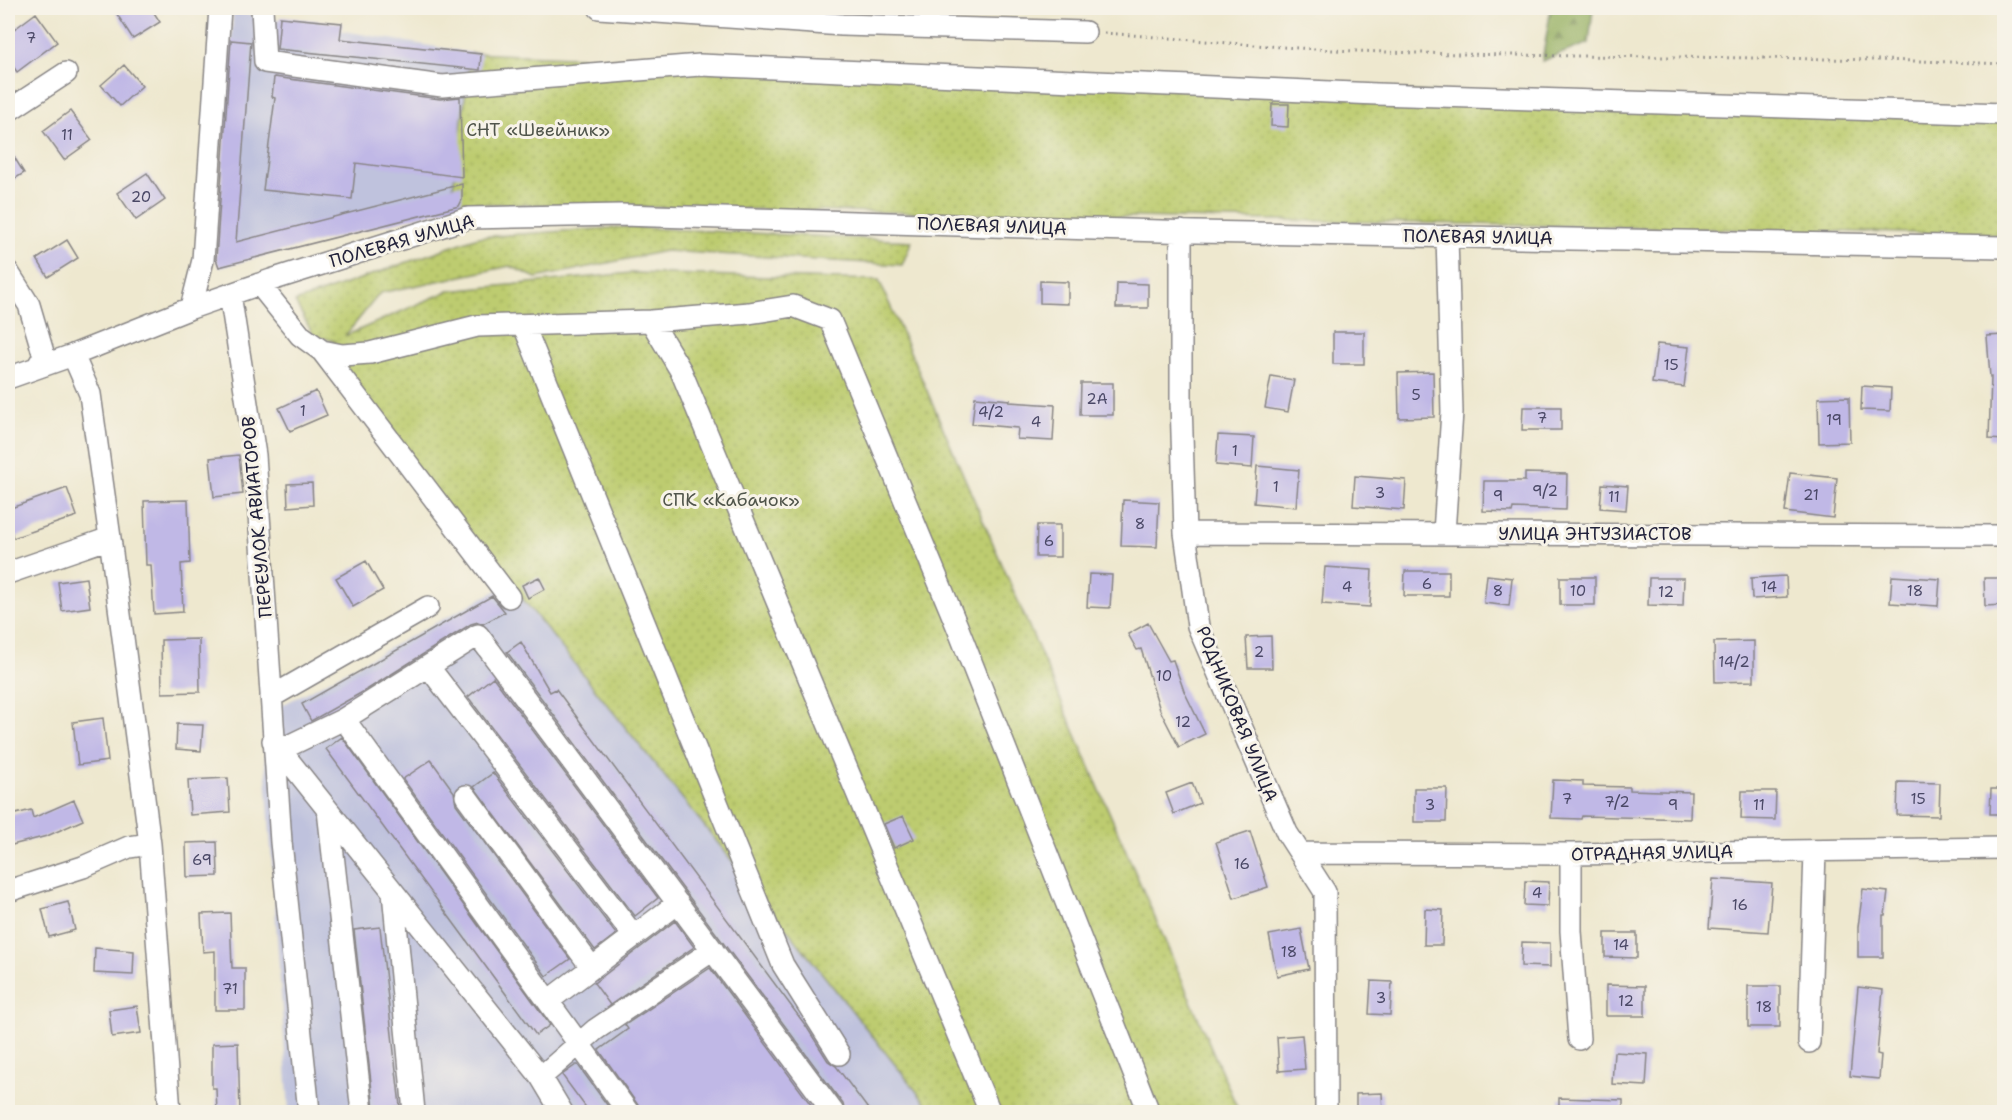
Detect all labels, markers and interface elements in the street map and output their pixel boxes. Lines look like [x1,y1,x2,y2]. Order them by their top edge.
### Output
house number: 7 [26,28,36,48]
park label: СНТ «Швейник» [466,118,610,142]
house number: 11 [61,125,73,145]
house number: 20 [131,187,151,207]
street label: ПОЛЕВАЯ УЛИЦА [327,209,477,273]
street label: ПОЛЕВАЯ УЛИЦА [917,211,1067,241]
street label: ПОЛЕВАЯ УЛИЦА [1403,224,1553,250]
house number: 15 [1663,355,1679,375]
house number: 5 [1411,385,1421,405]
house number: 2А [1086,389,1108,409]
house number: 1 [300,401,306,421]
house number: 4/2 [978,402,1004,422]
house number: 7 [1537,408,1547,428]
house number: 19 [1826,410,1842,430]
house number: 4 [1031,412,1041,432]
street label: ПЕРЕУЛОК АВИАТОРОВ [236,415,278,619]
house number: 1 [1232,441,1238,461]
house number: 1 [1273,477,1279,497]
house number: 9/2 [1532,481,1558,501]
house number: 3 [1375,483,1385,503]
house number: 21 [1803,485,1819,505]
house number: 9 [1493,486,1503,506]
house number: 11 [1608,487,1620,507]
park label: СПК «Кабачок» [662,488,800,512]
house number: 8 [1135,514,1145,534]
street label: УЛИЦА ЭНТУЗИАСТОВ [1498,522,1692,546]
house number: 6 [1044,531,1054,551]
house number: 6 [1422,574,1432,594]
house number: 4 [1342,577,1352,597]
house number: 14 [1761,577,1777,597]
house number: 8 [1493,581,1503,601]
house number: 10 [1570,581,1586,601]
house number: 18 [1907,581,1923,601]
house number: 12 [1658,582,1674,602]
street label: РОДНИКОВАЯ УЛИЦА [1191,623,1283,805]
house number: 2 [1254,642,1264,662]
house number: 14/2 [1718,652,1750,672]
house number: 10 [1156,666,1172,686]
house number: 12 [1175,712,1191,732]
house number: 7 [1562,789,1572,809]
house number: 15 [1910,789,1926,809]
house number: 7/2 [1604,792,1630,812]
house number: 3 [1425,795,1435,815]
house number: 9 [1668,795,1678,815]
house number: 11 [1753,795,1765,815]
street label: ОТРАДНАЯ УЛИЦА [1571,840,1733,866]
house number: 69 [192,850,212,870]
house number: 16 [1234,854,1250,874]
house number: 4 [1532,883,1542,903]
house number: 16 [1732,895,1748,915]
house number: 14 [1613,935,1629,955]
house number: 18 [1281,942,1297,962]
house number: 71 [222,979,238,999]
house number: 3 [1376,988,1386,1008]
house number: 12 [1618,991,1634,1011]
house number: 18 [1756,997,1772,1017]

